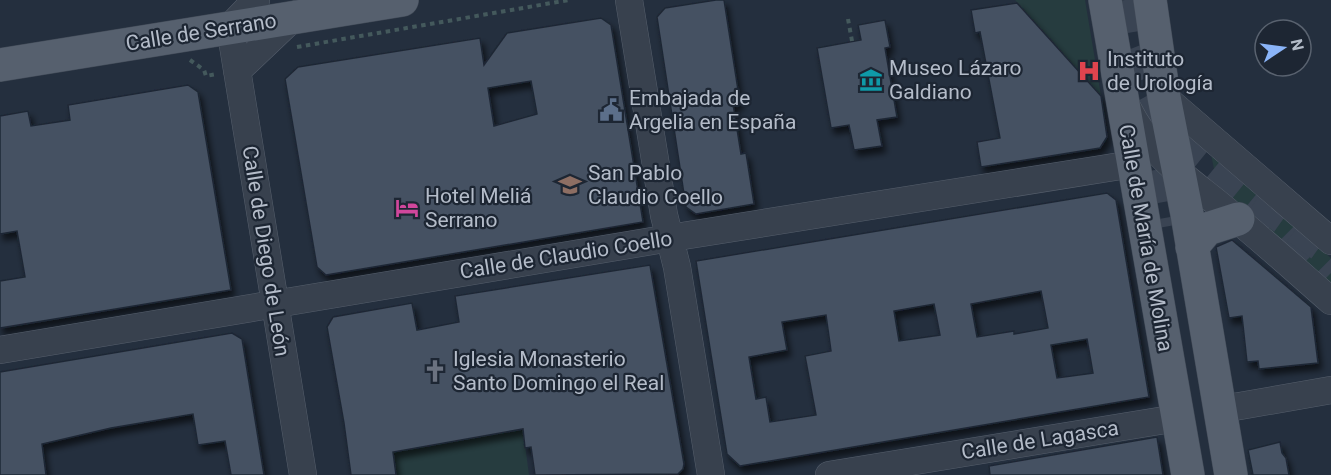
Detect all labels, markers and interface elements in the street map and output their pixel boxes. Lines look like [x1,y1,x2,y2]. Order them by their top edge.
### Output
street label: Calle de Serrano [124,8,278,56]
north arrow [1253,18,1313,78]
text: N [1287,37,1308,52]
place label: Instituto de Urología [1107,47,1213,95]
place label: Museo Lázaro Galdiano [889,56,1022,104]
hospital icon: Instituto de Urología [1076,58,1102,84]
museum icon: Museo Lázaro Galdiano [858,67,884,93]
place label: Embajada de Argelia en España [629,86,796,134]
public building icon: Embajada de Argelia en España [598,97,624,123]
street label: Calle de María de Molina [1114,123,1178,353]
street label: Calle de Diego de León [237,144,295,358]
place label: San Pablo Claudio Coello [588,161,723,209]
school or university icon: San Pablo Claudio Coello [557,172,583,198]
place label: Hotel Meliá Serrano [425,184,531,232]
hotel icon: Hotel Meliá Serrano [394,195,420,221]
street label: Calle de Claudio Coello [458,226,674,284]
place label: Iglesia Monasterio Santo Domingo el Real [453,347,664,395]
church icon: Iglesia Monasterio Santo Domingo el Real [422,358,448,384]
street label: Calle de Lagasca [960,416,1120,464]

